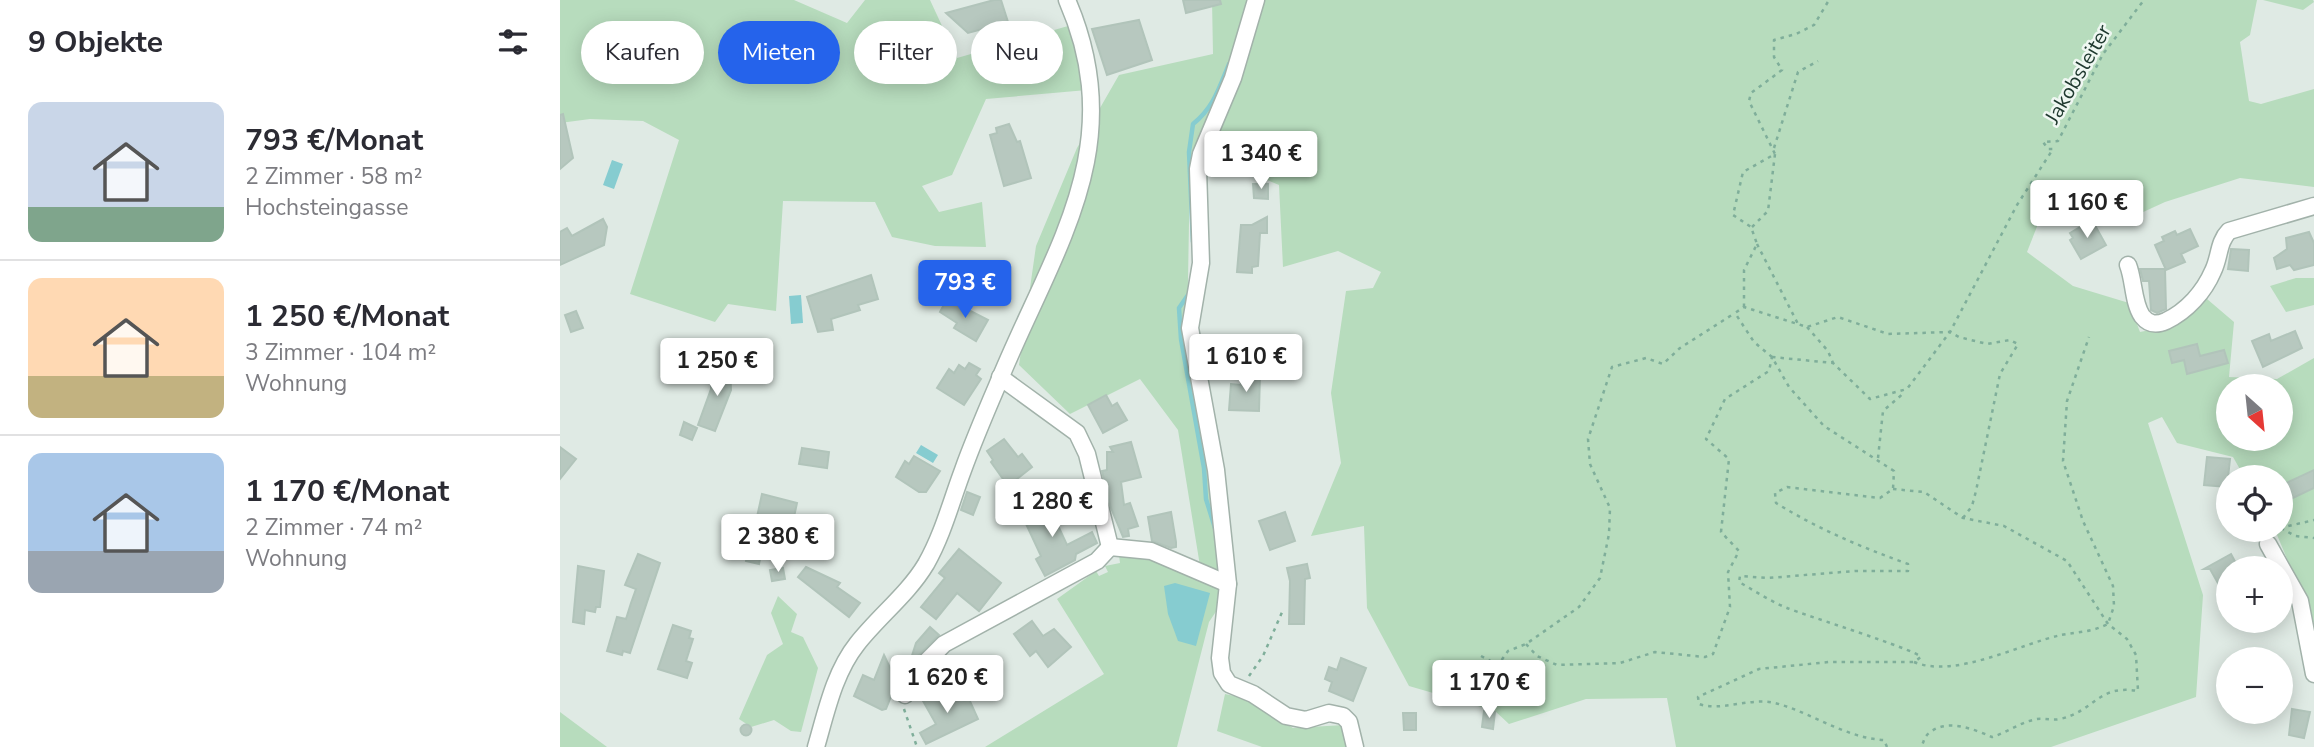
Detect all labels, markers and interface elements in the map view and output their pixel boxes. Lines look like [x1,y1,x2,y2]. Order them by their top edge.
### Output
street label: Jakobsleiter [2038,19,2118,130]
chip: Kaufen [581,21,704,84]
chip: Mieten [718,21,840,84]
chip: Filter [854,21,957,84]
chip: Neu [971,21,1063,84]
text: 9 Objekte [28,22,163,63]
icon: filters [494,23,532,61]
text: 793 €/Monat [245,120,423,161]
icon: home [84,130,168,214]
pin: 1 340 € [1196,132,1326,191]
text: 1 340 € [1220,138,1302,169]
text: 2 Zimmer · 58 m² [245,161,422,192]
pin: 1 160 € [2022,180,2152,240]
text: 1 160 € [2046,187,2128,218]
text: Hochsteingasse [245,192,409,223]
pin: 793 € [916,260,1014,320]
text: 793 € [934,267,996,298]
text: 1 250 €/Monat [245,296,449,337]
icon: home [84,306,168,390]
pin: 1 610 € [1181,334,1311,394]
text: 3 Zimmer · 104 m² [245,337,436,368]
pin: 1 250 € [652,338,782,398]
text: 1 610 € [1205,341,1287,372]
text: 1 250 € [676,345,758,376]
text: Wohnung [245,368,347,399]
north arrow [2216,374,2292,452]
map controls [2216,374,2293,724]
button: locate [2216,465,2293,542]
text: 1 170 €/Monat [245,471,449,512]
pin: 1 280 € [987,480,1117,539]
icon: home [84,481,168,565]
text: 1 280 € [1011,486,1093,517]
text: 2 Zimmer · 74 m² [245,512,422,543]
pin: 2 380 € [713,514,843,574]
text: 2 380 € [737,521,819,552]
text: Wohnung [245,543,347,574]
button: + [2216,556,2293,633]
button: − [2216,647,2293,724]
pin: 1 620 € [882,656,1012,715]
pin: 1 170 € [1424,660,1554,720]
text: 1 620 € [906,662,988,693]
text: 1 170 € [1448,667,1530,698]

